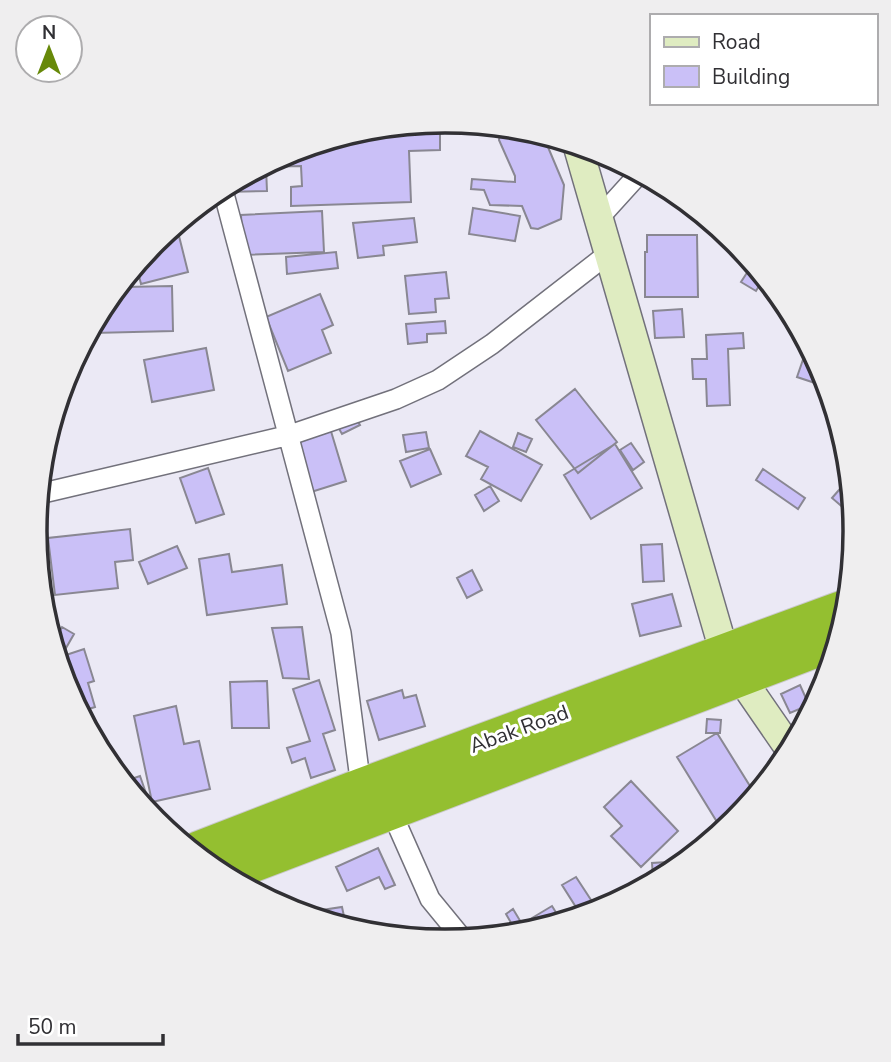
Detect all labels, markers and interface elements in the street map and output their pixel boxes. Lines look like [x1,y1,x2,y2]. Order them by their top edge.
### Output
north arrow [14,14,84,84]
legend [650,14,877,105]
text: N [42,20,56,46]
text: Road [712,28,761,56]
text: Building [712,63,790,91]
street label: Abak Road [466,698,572,760]
scale bar [18,1002,163,1046]
text: 50 m [28,1013,77,1041]

